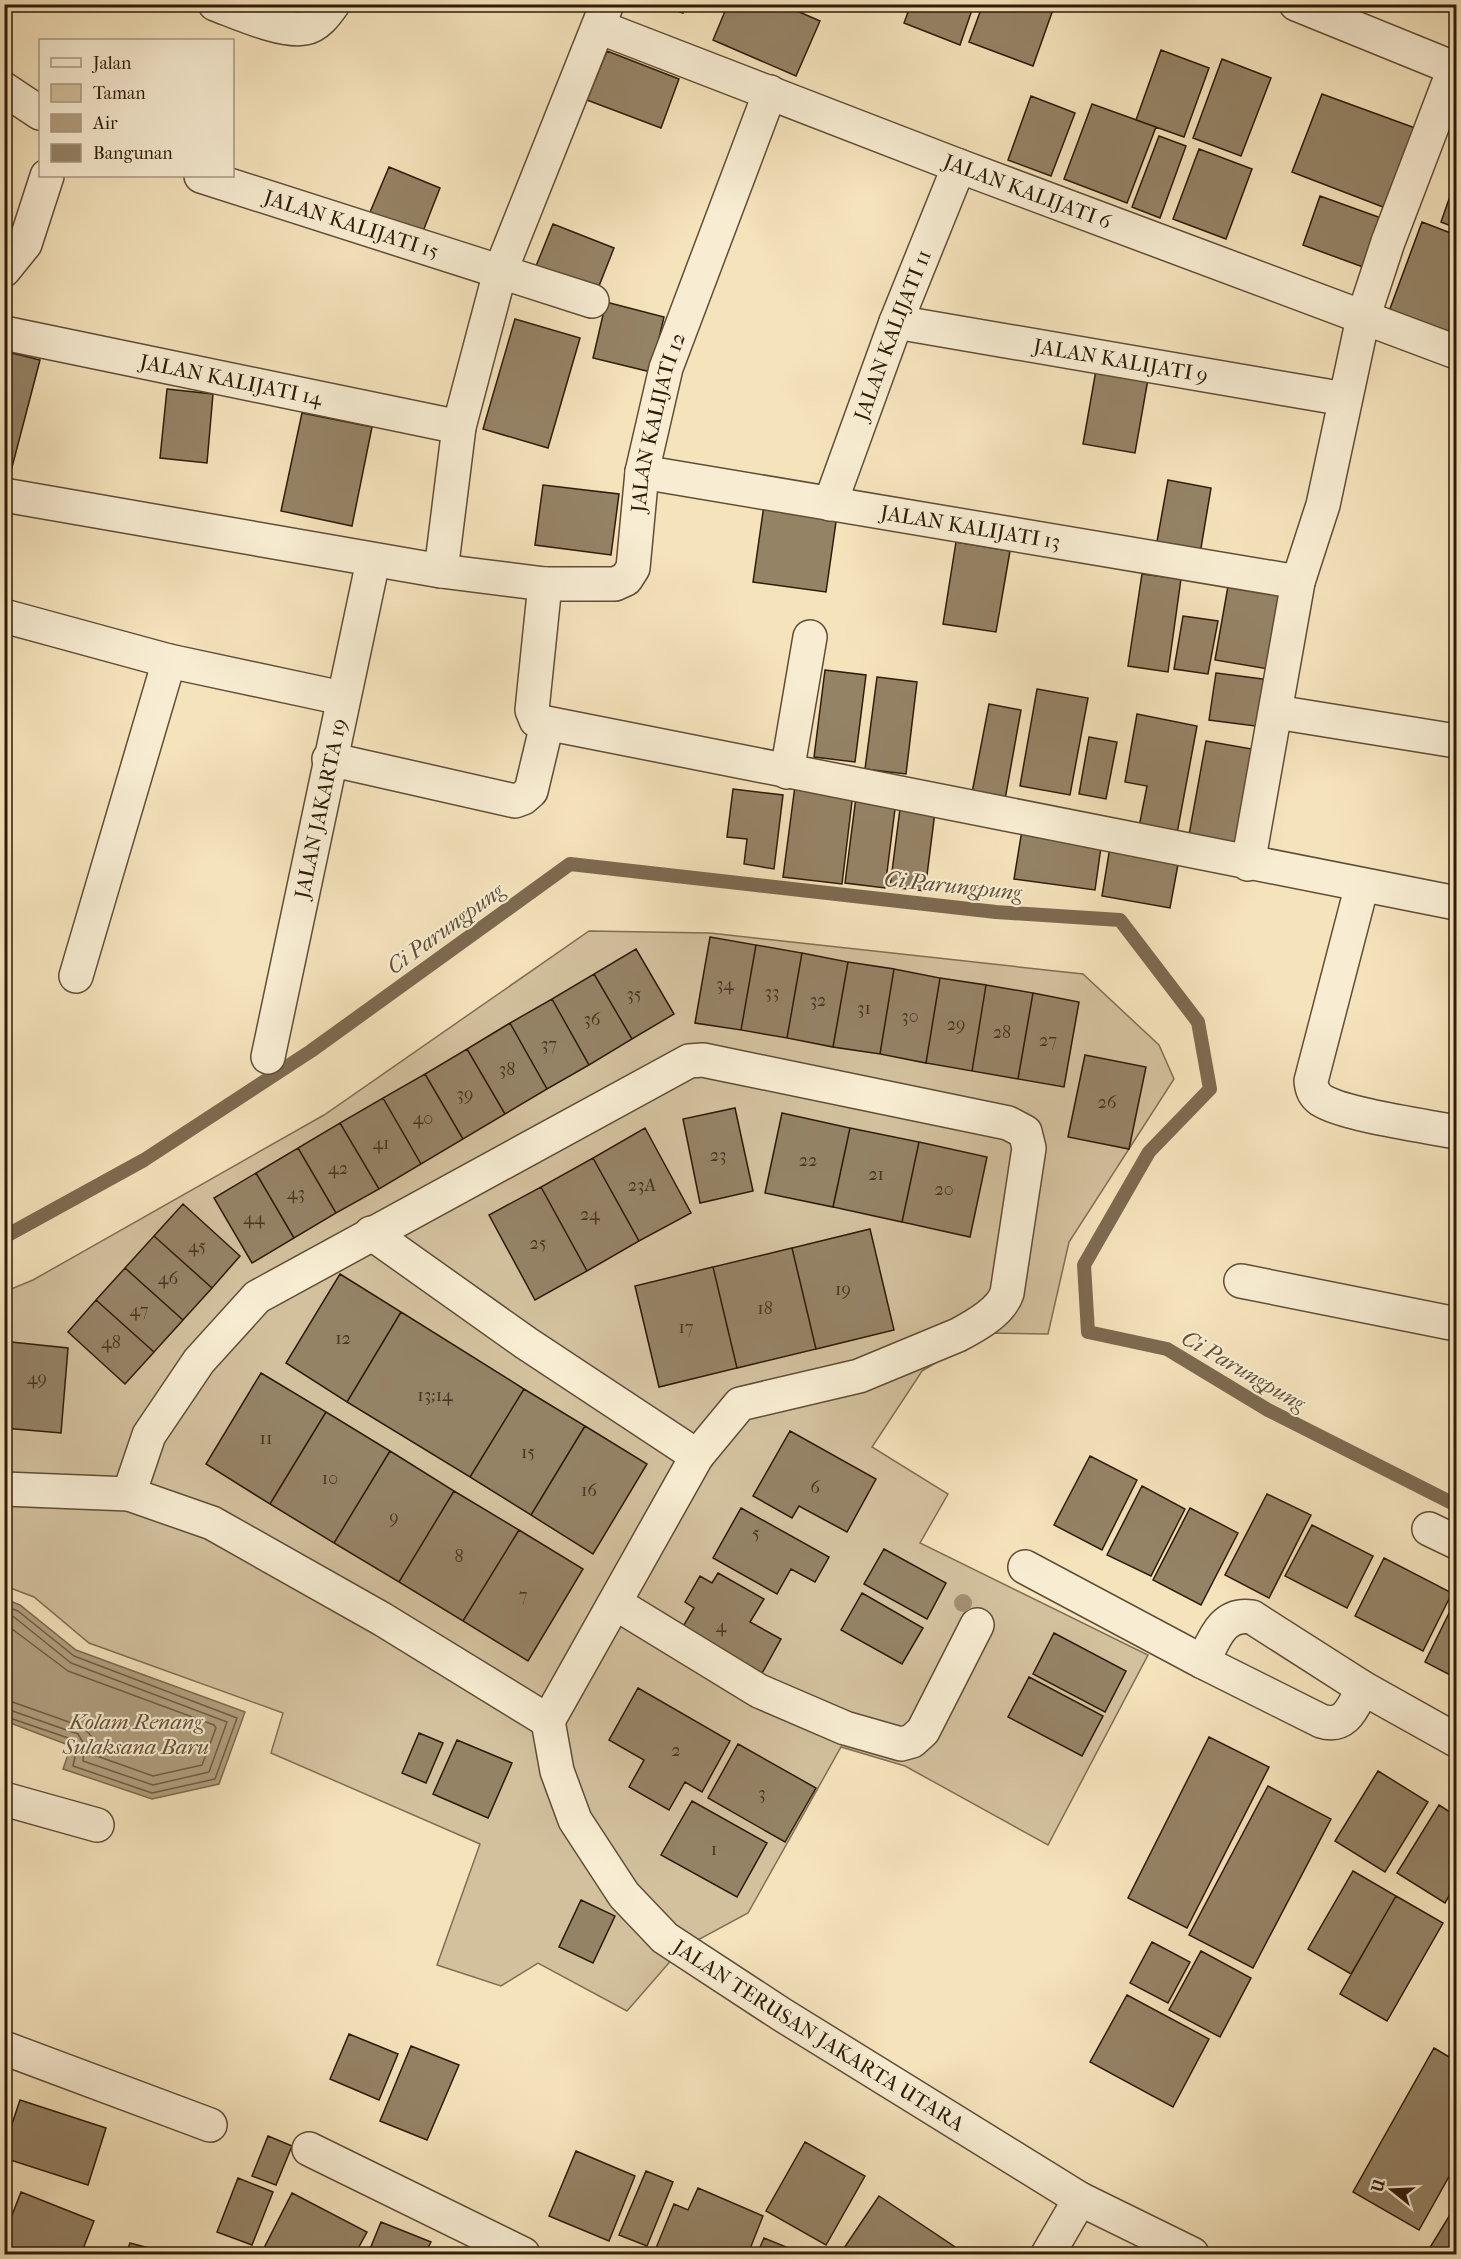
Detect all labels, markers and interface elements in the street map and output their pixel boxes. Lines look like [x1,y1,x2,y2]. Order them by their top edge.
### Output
legend [39,39,234,177]
text: Jalan [91,53,132,74]
text: Taman [93,83,146,104]
text: Air [92,113,118,134]
text: Bangunan [93,143,173,164]
street label: JALAN KALIJATI 6 [938,149,1115,234]
street label: JALAN KALIJATI 15 [259,184,442,263]
street label: JALAN KALIJATI 11 [849,246,936,426]
street label: JALAN KALIJATI 12 [626,329,690,515]
street label: JALAN KALIJATI 9 [1030,333,1210,387]
street label: JALAN KALIJATI 14 [136,349,325,411]
street label: JALAN KALIJATI 13 [877,500,1062,554]
street label: JALAN JAKARTA 19 [289,716,351,903]
water label: Ci Parungpung [883,866,1024,906]
water label: Ci Parungpung [382,877,510,980]
house number: 34 [716,974,734,995]
house number: 33 [765,982,779,1003]
house number: 35 [626,984,642,1005]
house number: 32 [810,990,826,1011]
house number: 31 [857,998,871,1019]
house number: 30 [901,1006,919,1027]
house number: 36 [583,1009,601,1030]
house number: 29 [947,1014,965,1035]
house number: 28 [993,1022,1011,1043]
house number: 27 [1039,1030,1057,1051]
house number: 37 [541,1034,557,1055]
house number: 38 [499,1059,515,1080]
house number: 39 [457,1084,473,1105]
house number: 26 [1097,1092,1117,1113]
house number: 40 [413,1108,433,1129]
house number: 41 [372,1133,390,1154]
house number: 23 [710,1145,726,1166]
house number: 22 [799,1150,817,1171]
house number: 42 [328,1158,348,1179]
house number: 21 [868,1164,884,1185]
house number: 23A [628,1175,656,1196]
house number: 20 [934,1179,954,1200]
house number: 43 [287,1183,305,1204]
house number: 24 [580,1204,600,1225]
house number: 44 [243,1208,265,1229]
house number: 25 [529,1233,547,1254]
house number: 45 [188,1236,206,1257]
house number: 46 [158,1268,178,1289]
house number: 19 [835,1279,851,1300]
house number: 18 [757,1298,773,1319]
house number: 47 [130,1300,149,1321]
house number: 17 [678,1317,694,1338]
water label: Ci Parungpung [1177,1325,1310,1417]
house number: 12 [335,1328,351,1349]
house number: 48 [101,1332,121,1353]
house number: 49 [27,1368,47,1389]
house number: 13;14 [417,1385,453,1406]
house number: 11 [260,1428,272,1449]
house number: 15 [521,1442,535,1463]
house number: 10 [322,1468,338,1489]
house number: 6 [810,1477,820,1498]
house number: 16 [581,1480,597,1501]
house number: 9 [389,1507,399,1528]
house number: 5 [752,1523,760,1544]
house number: 8 [454,1546,464,1567]
house number: 7 [519,1585,528,1606]
house number: 4 [716,1616,727,1637]
water label: Kolam Renang Sulaksana Baru [62,1709,209,1760]
house number: 2 [671,1740,681,1761]
house number: 3 [758,1783,766,1804]
house number: 1 [711,1839,717,1860]
street label: JALAN TERUSAN JAKARTA UTARA [667,1933,969,2137]
north arrow [1362,2160,1422,2220]
text: U [1367,2176,1389,2195]

